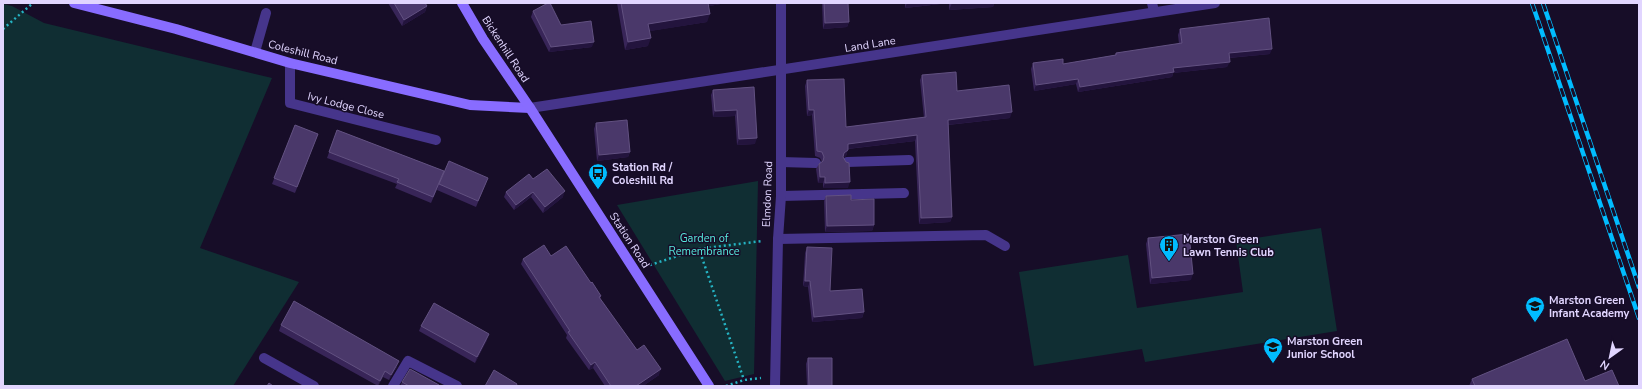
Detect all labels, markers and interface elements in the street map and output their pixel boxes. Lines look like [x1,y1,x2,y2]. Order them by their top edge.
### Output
street label: Bickenhill Road [479,13,533,85]
street label: Land Lane [844,33,897,56]
street label: Coleshill Road [267,37,339,68]
street label: Ivy Lodge Close [306,89,386,122]
place label: Station Rd / Coleshill Rd [612,160,673,188]
street label: Elmdon Road [759,161,776,227]
bus stop icon: Station Rd / Coleshill Rd [587,162,609,190]
street label: Station Road [606,210,653,271]
park label: Garden of Remembrance [669,231,740,259]
place label: Marston Green Lawn Tennis Club [1183,232,1274,260]
building icon: Marston Green Lawn Tennis Club [1158,234,1180,262]
place label: Marston Green Infant Academy [1549,293,1630,321]
school or university icon: Marston Green Infant Academy [1524,295,1546,323]
place label: Marston Green Junior School [1286,334,1363,362]
school or university icon: Marston Green Junior School [1262,336,1284,364]
north arrow [1590,337,1630,377]
text: N [1597,356,1612,373]

